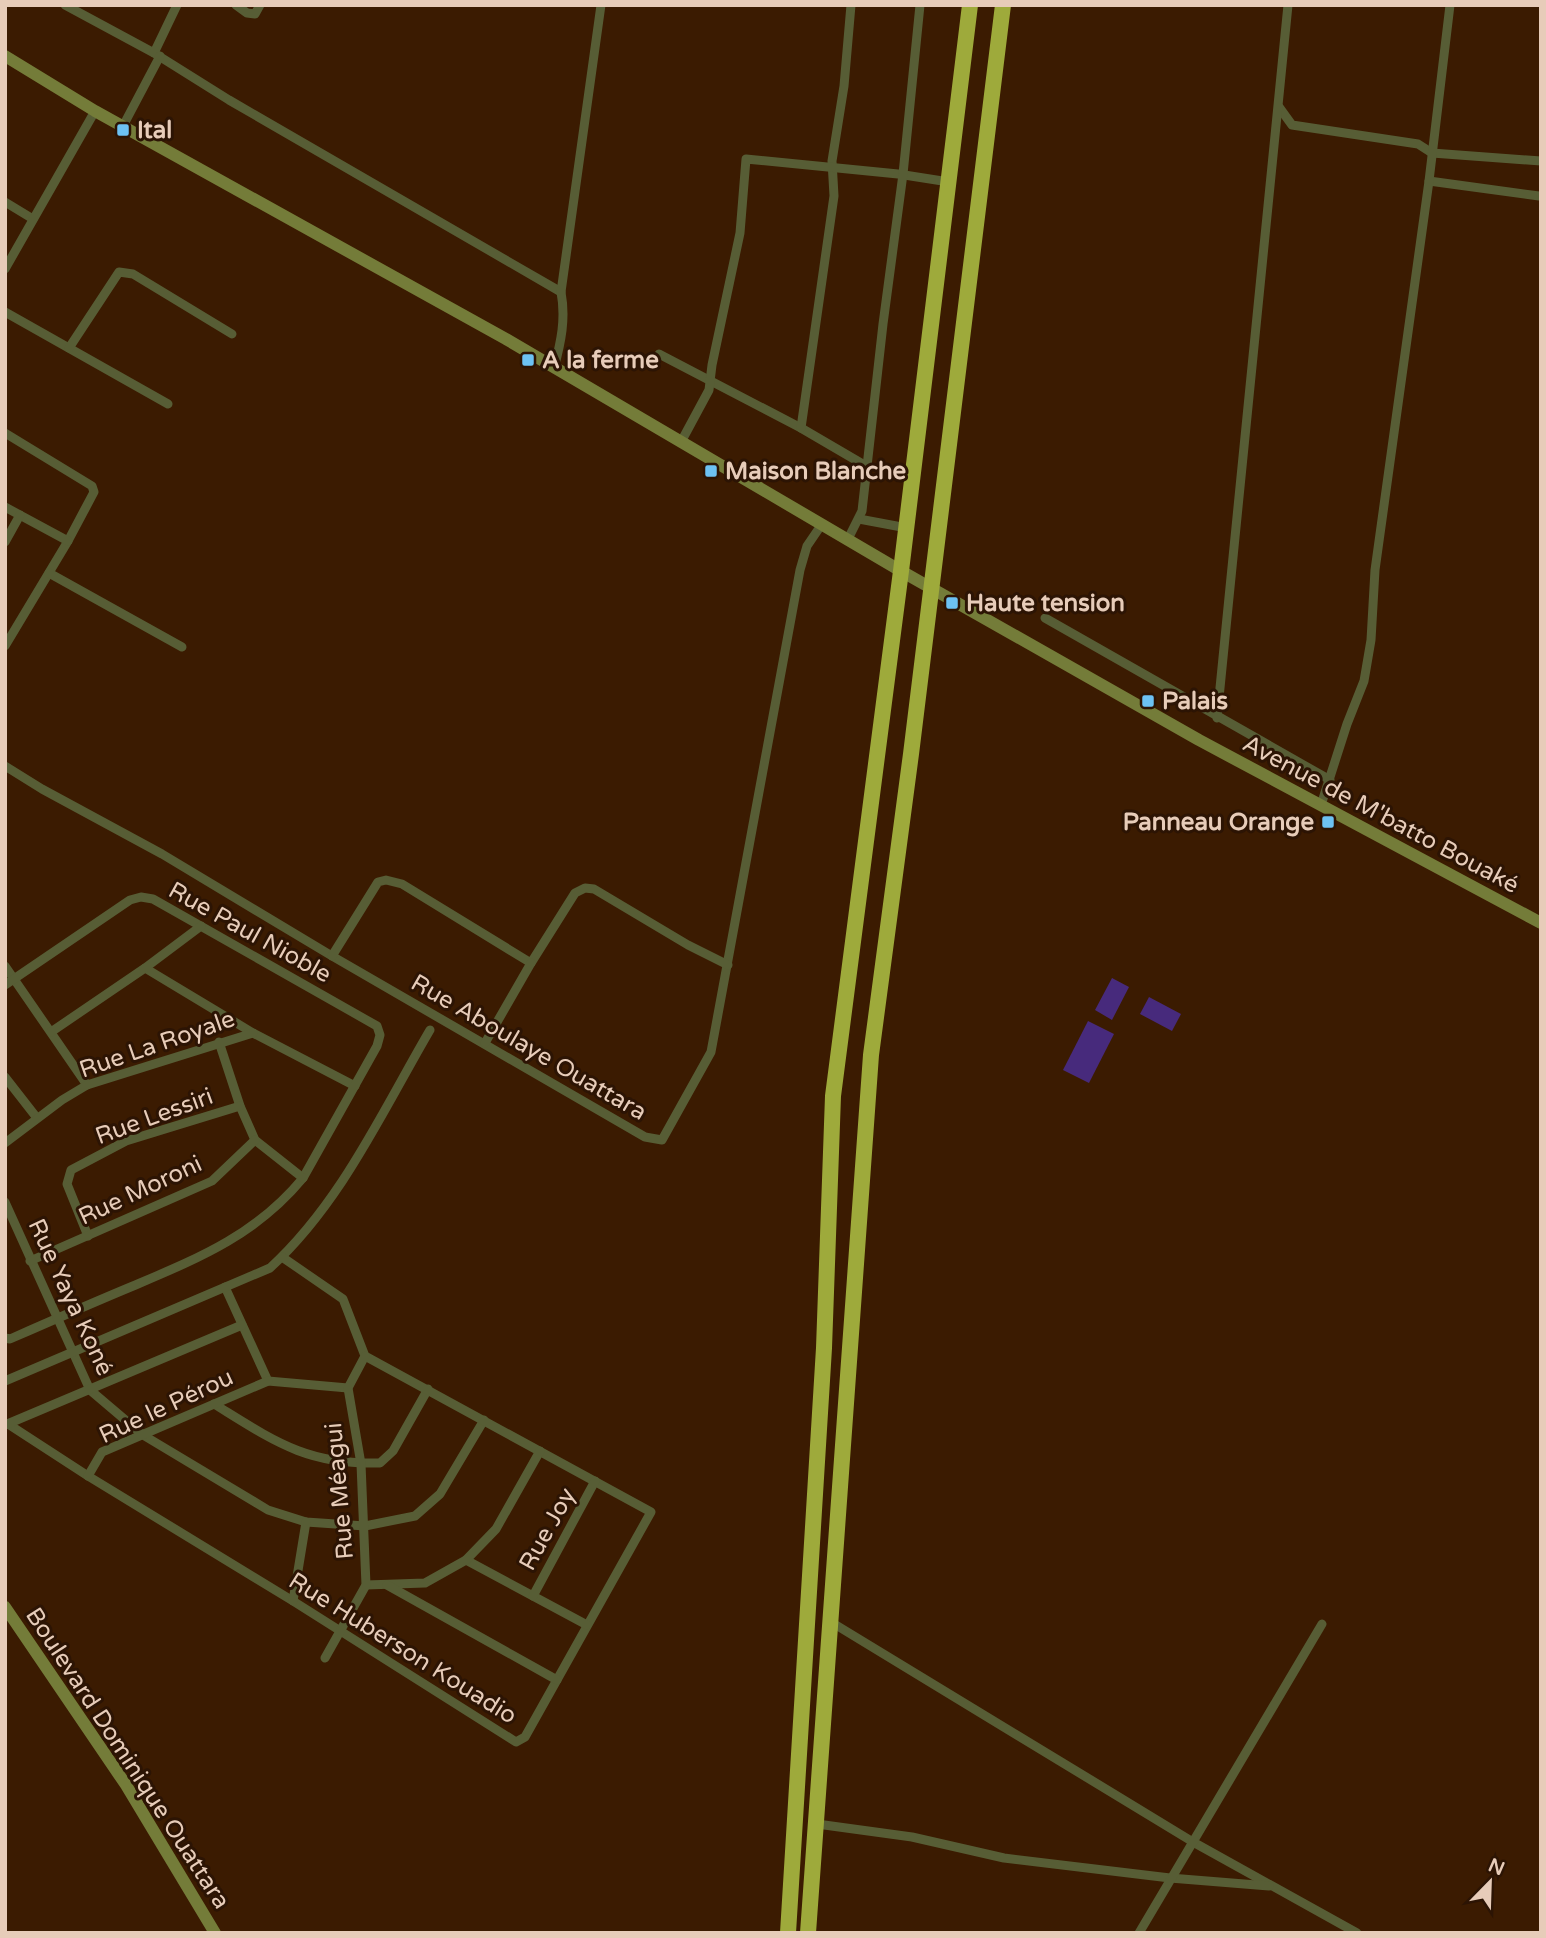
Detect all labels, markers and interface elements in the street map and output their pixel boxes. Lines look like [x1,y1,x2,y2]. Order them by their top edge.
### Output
place label: Ital [137,116,172,145]
marker: Ital [115,122,131,138]
place label: A la ferme [542,346,659,375]
marker: A la ferme [520,352,536,368]
place label: Maison Blanche [725,457,907,486]
marker: Maison Blanche [703,463,719,479]
place label: Haute tension [966,589,1125,618]
marker: Haute tension [944,595,960,611]
place label: Palais [1162,687,1228,716]
marker: Palais [1140,693,1156,709]
street label: Avenue de M'batto Bouaké [1238,729,1524,900]
place label: Panneau Orange [1123,808,1314,837]
marker: Panneau Orange [1320,814,1336,830]
street label: Rue Paul Nioble [163,876,336,989]
street label: Rue Aboulaye Ouattara [406,968,652,1127]
street label: Rue La Royale [76,1004,239,1085]
street label: Rue Lessiri [91,1082,217,1151]
street label: Rue Moroni [74,1149,207,1232]
street label: Rue Yaya Koné [22,1214,120,1380]
street label: Rue le Pérou [94,1363,238,1450]
street label: Rue Méagui [319,1421,360,1561]
street label: Rue Joy [513,1483,582,1576]
street label: Rue Huberson Kouadio [283,1566,522,1730]
street label: Boulevard Dominique Ouattara [19,1602,236,1914]
north arrow [1455,1847,1525,1917]
text: N [1485,1854,1508,1880]

